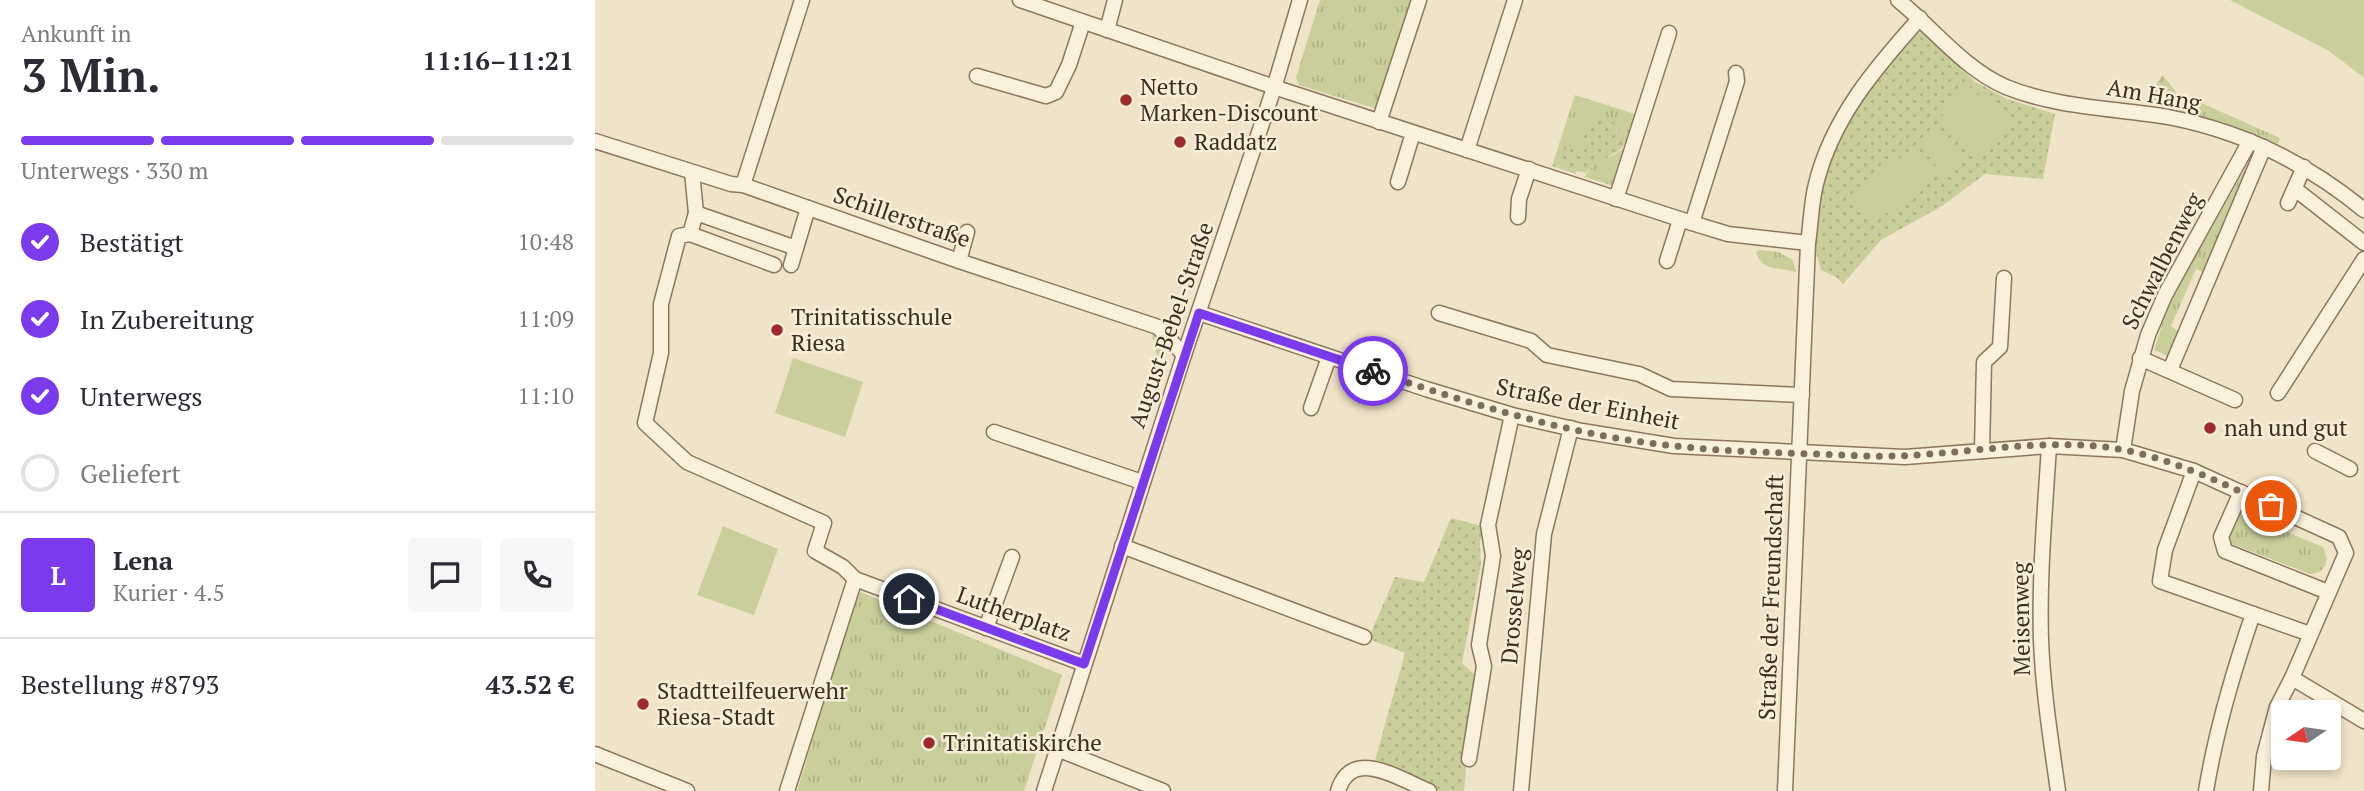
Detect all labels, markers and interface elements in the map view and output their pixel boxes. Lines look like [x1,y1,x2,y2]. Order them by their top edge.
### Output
text: Ankunft in [21,18,131,49]
text: 11:16–11:21 [422,43,574,77]
text: 3 Min. [21,44,161,105]
place label: Netto Marken-Discount [1140,71,1319,128]
street label: Am Hang [2104,71,2205,118]
marker: Netto Marken-Discount [1118,92,1134,108]
place label: Raddatz [1194,126,1277,157]
marker: Raddatz [1172,134,1188,150]
text: Unterwegs · 330 m [21,155,208,186]
street label: Schillerstraße [830,179,975,254]
street label: Schwalbenweg [2114,186,2210,335]
street label: August-Bebel-Straße [1121,218,1220,432]
icon: check [21,223,59,261]
text: Bestätigt [80,225,184,259]
text: 10:48 [517,226,574,257]
icon: check [21,300,59,338]
place label: Trinitatisschule Riesa [791,301,952,358]
text: In Zubereitung [80,302,254,336]
text: 11:09 [517,303,574,334]
marker: Trinitatisschule Riesa [769,322,785,338]
courier [1338,336,1408,406]
icon: bike [1354,352,1392,390]
street label: Straße der Einheit [1494,371,1683,437]
icon: check [21,377,59,415]
text: Unterwegs [80,379,203,413]
text: 11:10 [517,380,574,411]
place label: nah und gut [2224,412,2348,443]
marker: nah und gut [2202,420,2218,436]
text: Geliefert [80,456,181,490]
street label: Straße der Freundschaft [1751,473,1790,721]
pin [2241,476,2301,536]
icon: bag [2252,487,2290,525]
button: chat [408,538,482,612]
button: phone [500,538,574,612]
text: Lena [113,543,173,577]
street label: Drosselweg [1493,546,1534,665]
text: L [50,558,66,592]
street label: Meisenweg [2004,561,2037,676]
pin [879,569,939,629]
text: Kurier · 4.5 [113,577,225,608]
street label: Lutherplatz [953,579,1076,649]
icon: home [890,580,928,618]
text: Bestellung #8793 [21,667,219,701]
text: 43.52 € [486,667,574,701]
place label: Stadtteilfeuerwehr Riesa-Stadt [657,675,848,732]
marker: Stadtteilfeuerwehr Riesa-Stadt [635,696,651,712]
north arrow [2271,700,2341,770]
map controls [2271,700,2341,770]
place label: Trinitatiskirche [943,727,1102,758]
marker: Trinitatiskirche [921,735,937,751]

